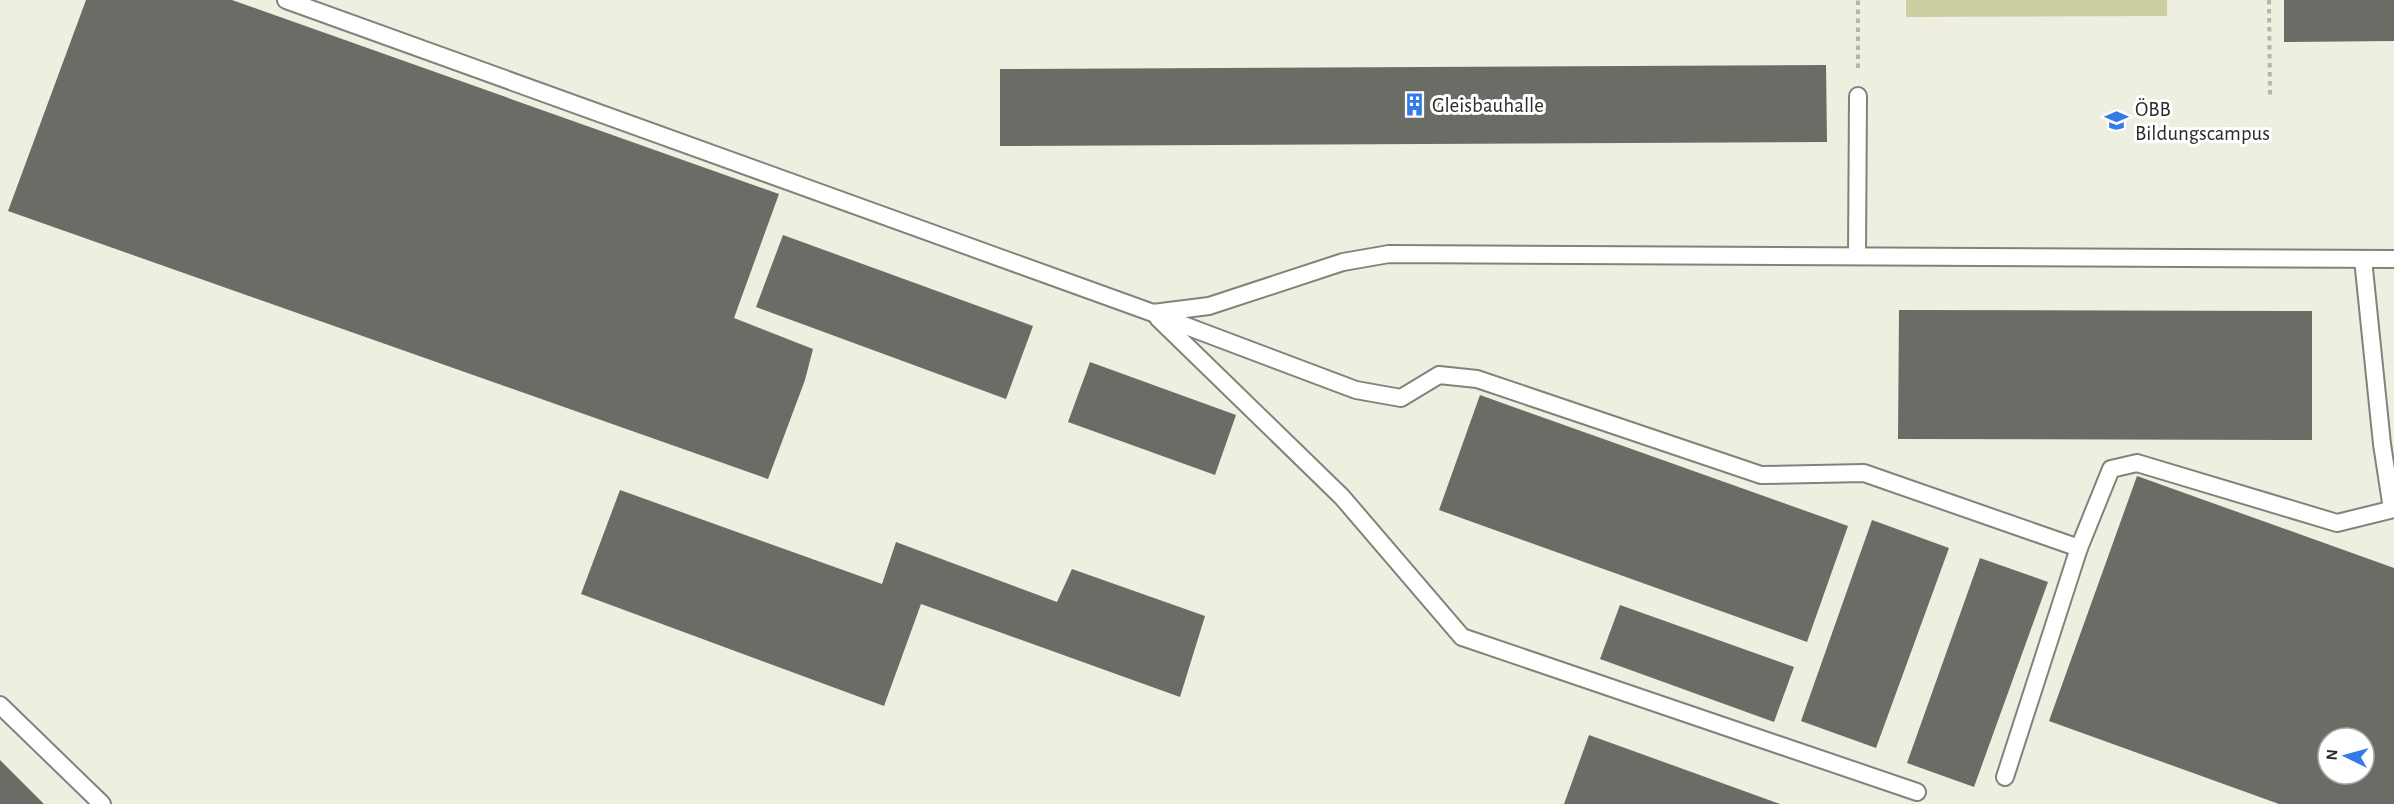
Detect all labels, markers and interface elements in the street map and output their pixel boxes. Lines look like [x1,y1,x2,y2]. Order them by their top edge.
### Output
building icon: Gleisbauhalle [1401,92,1427,118]
place label: Gleisbauhalle [1432,95,1544,116]
place label: ÖBB Bildungscampus [2135,98,2270,144]
school or university icon: ÖBB Bildungscampus [2104,108,2130,134]
north arrow [2316,726,2376,786]
text: N [2324,749,2341,761]

